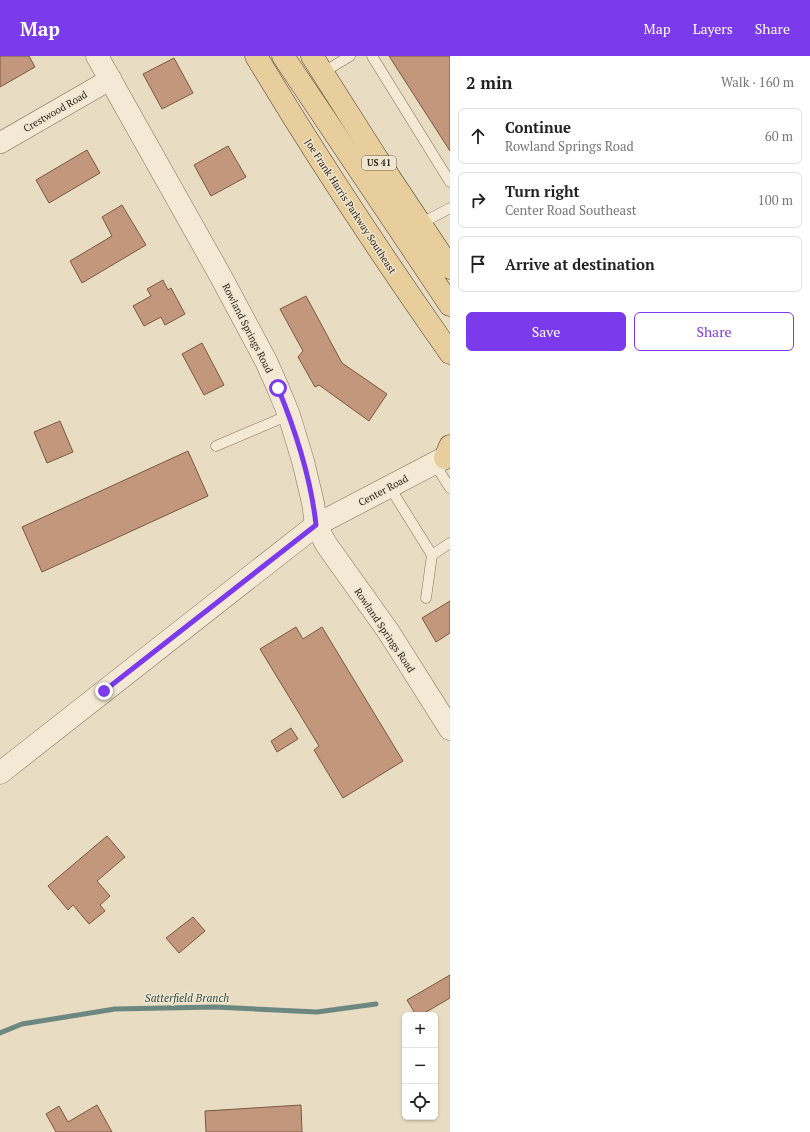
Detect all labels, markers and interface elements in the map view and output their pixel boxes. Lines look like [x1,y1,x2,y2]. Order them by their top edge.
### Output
text: Map [20,16,60,41]
text: Map [644,19,671,38]
text: Layers [693,19,733,38]
text: Share [755,19,790,38]
text: 2 min [466,71,513,94]
text: Walk · 160 m [721,73,794,91]
street label: Crestwood Road [21,88,90,135]
text: Continue [505,117,571,137]
icon: ahead [467,125,489,147]
text: 60 m [765,127,793,145]
street label: Joe Frank Harris Parkway Southeast [302,136,399,276]
text: Rowland Springs Road [505,137,634,155]
road number: US 41 [362,156,396,170]
text: Turn right [505,181,580,201]
icon: right [467,189,489,211]
text: 100 m [758,191,793,209]
text: Center Road Southeast [505,201,637,219]
icon: arrive [467,253,489,275]
text: Arrive at destination [505,254,655,274]
street label: Rowland Springs Road [219,281,276,376]
button: Save [466,312,626,351]
button: Share [634,312,794,351]
route start [269,379,287,397]
street label: Center Road [356,472,411,509]
street label: Rowland Springs Road [352,586,418,675]
route end [95,682,113,700]
water label: Satterfield Branch [145,991,229,1005]
map controls [402,1012,438,1120]
button: + [402,1012,438,1048]
button: − [402,1048,438,1084]
button: locate [402,1084,438,1120]

